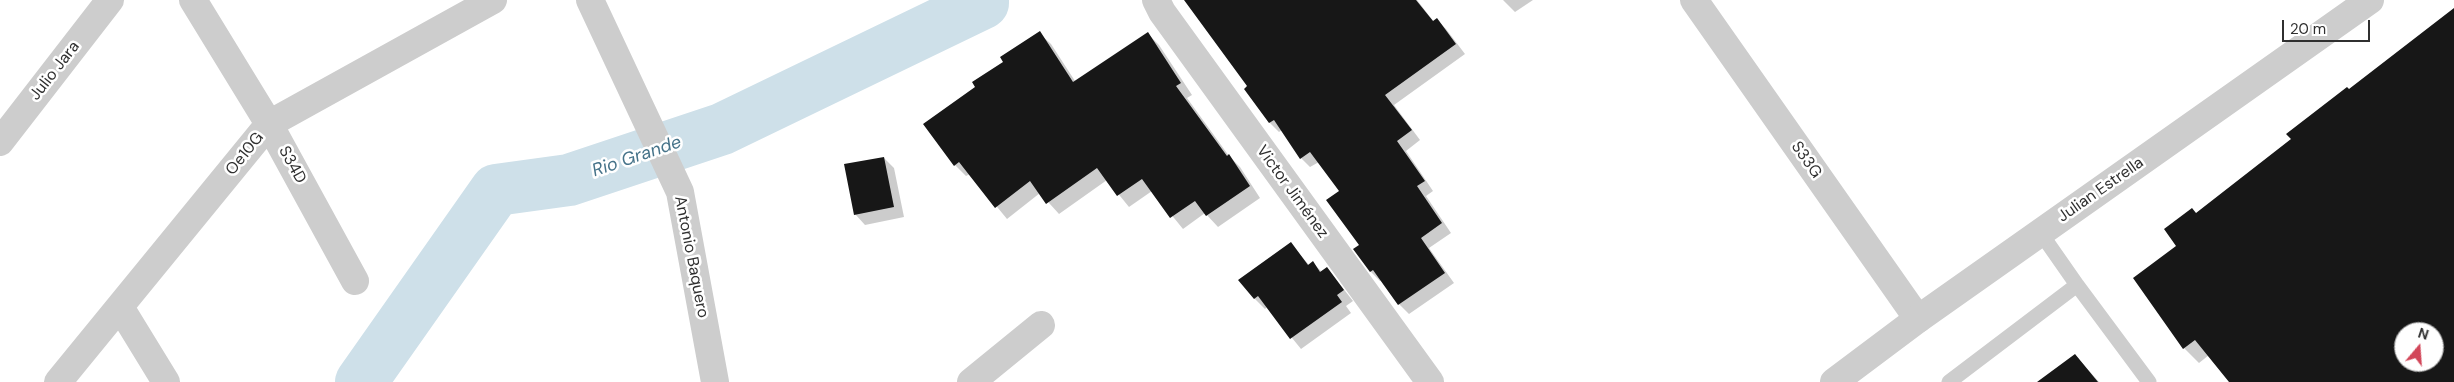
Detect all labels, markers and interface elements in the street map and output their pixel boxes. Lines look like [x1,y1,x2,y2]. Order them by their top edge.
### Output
scale bar [2284,10,2372,42]
text: 20 m [2290,19,2326,39]
street label: Julio Jara [26,38,84,104]
street label: Oe10G [222,129,268,179]
water label: Rio Grande [590,132,684,182]
street label: S33G [1787,138,1825,182]
street label: Victor Jiménez [1252,142,1332,242]
street label: S34D [274,143,310,187]
street label: Julian Estrella [2054,153,2148,227]
street label: Antonio Baquero [670,194,712,320]
north arrow [2394,322,2444,372]
text: N [2416,324,2431,344]

